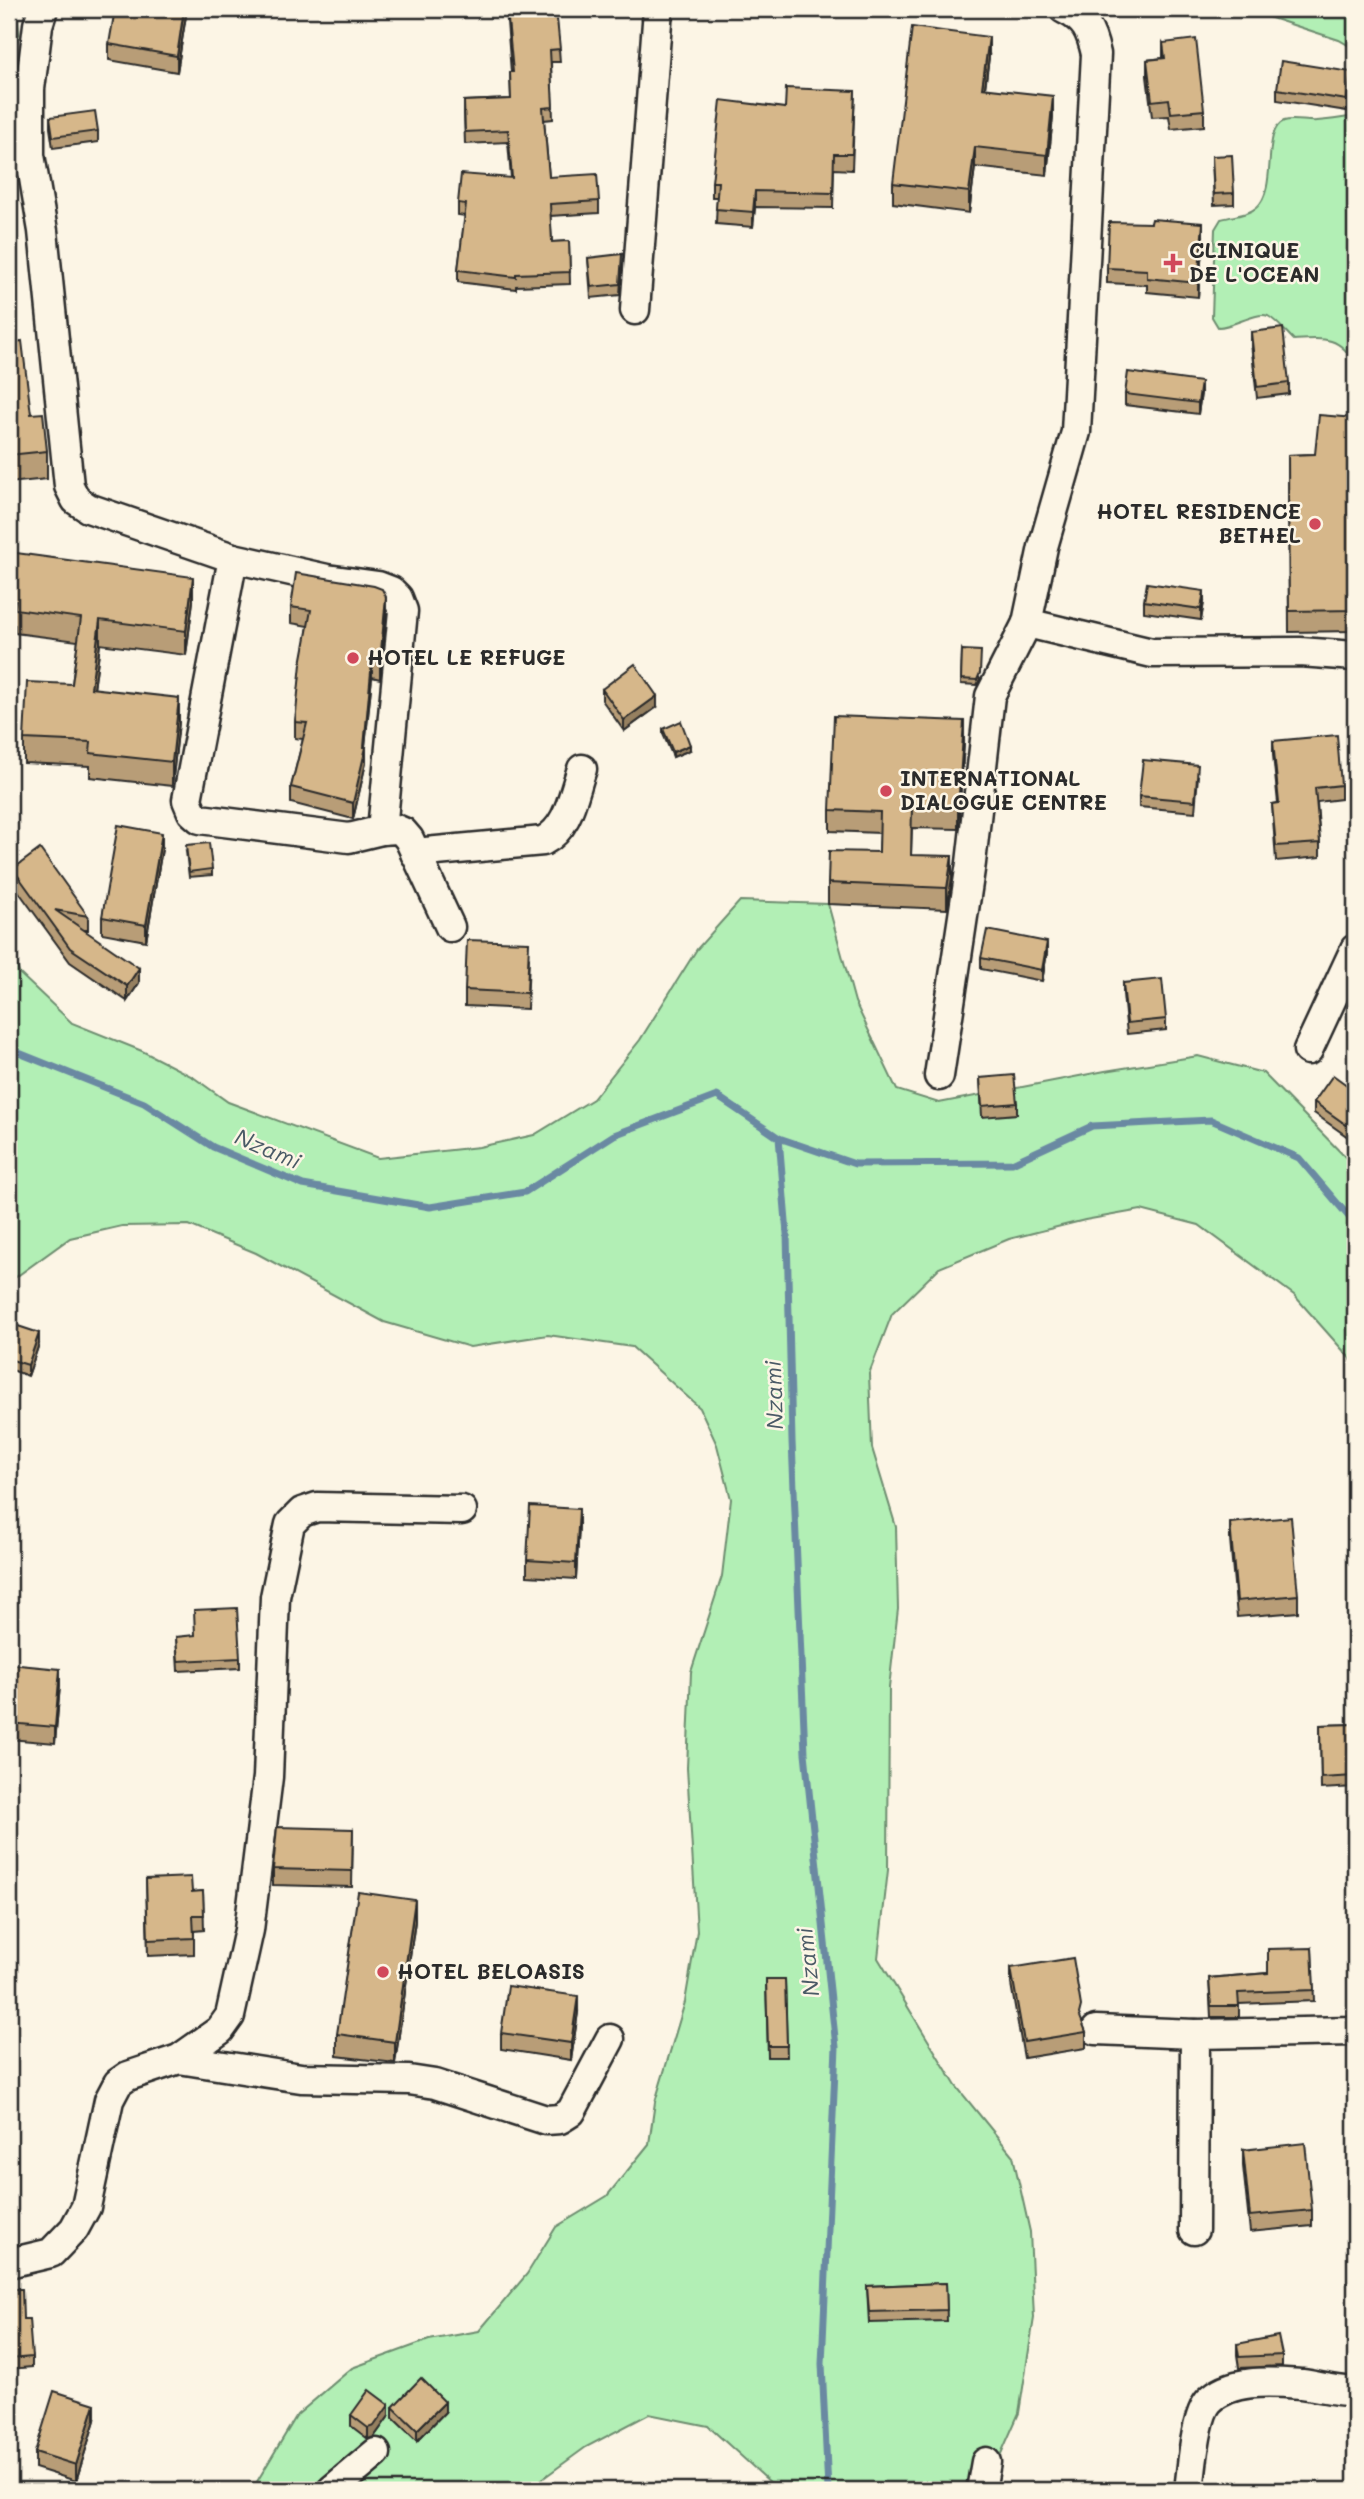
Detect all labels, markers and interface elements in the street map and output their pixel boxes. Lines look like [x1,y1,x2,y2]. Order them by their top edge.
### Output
place label: CLINIQUE DE L'OCEAN [1189,236,1320,287]
marker: CLINIQUE DE L'OCEAN [1163,253,1183,273]
place label: HOTEL RESIDENCE BETHEL [1096,497,1301,548]
marker: HOTEL RESIDENCE BETHEL [1307,516,1323,532]
place label: HOTEL LE REFUGE [367,643,566,670]
marker: HOTEL LE REFUGE [345,650,361,666]
place label: INTERNATIONAL DIALOGUE CENTRE [900,764,1107,815]
marker: INTERNATIONAL DIALOGUE CENTRE [878,783,894,799]
water label: Nzami [231,1121,306,1175]
water label: Nzami [757,1360,789,1430]
water label: Nzami [788,1926,826,1998]
place label: HOTEL BELOASIS [397,1957,585,1984]
marker: HOTEL BELOASIS [375,1964,391,1980]

